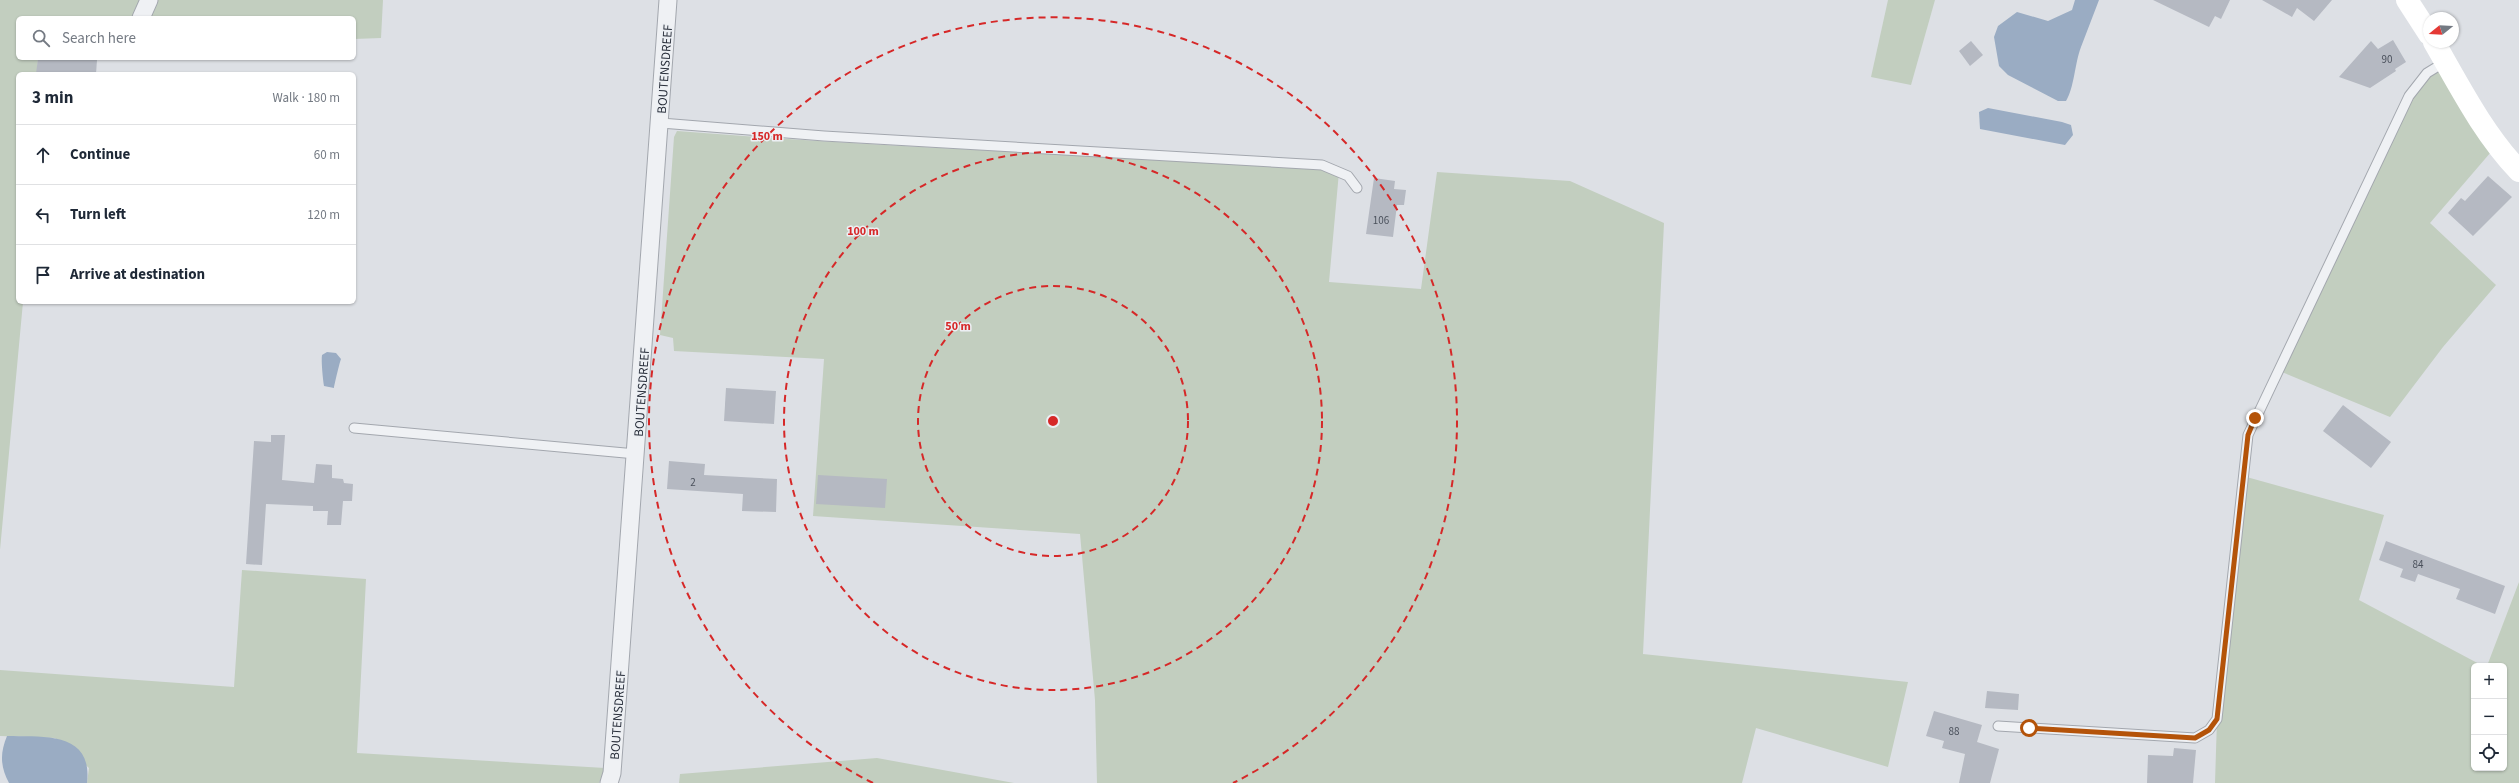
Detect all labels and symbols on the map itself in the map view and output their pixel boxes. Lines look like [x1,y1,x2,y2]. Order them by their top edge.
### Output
north arrow [2423,12,2459,48]
street label: BOUTENSDREEF [653,23,677,114]
house number: 90 [2382,52,2392,67]
text: 150 m [751,128,783,145]
house number: 106 [1373,213,1390,228]
text: 100 m [847,223,879,240]
text: 50 m [945,318,971,335]
street label: BOUTENSDREEF [630,346,654,437]
route end [2246,409,2264,427]
centre of rings [1046,414,1060,428]
house number: 2 [690,475,696,490]
house number: 84 [2413,557,2424,572]
street label: BOUTENSDREEF [606,669,630,760]
route start [2020,719,2038,737]
house number: 88 [1949,724,1960,739]

